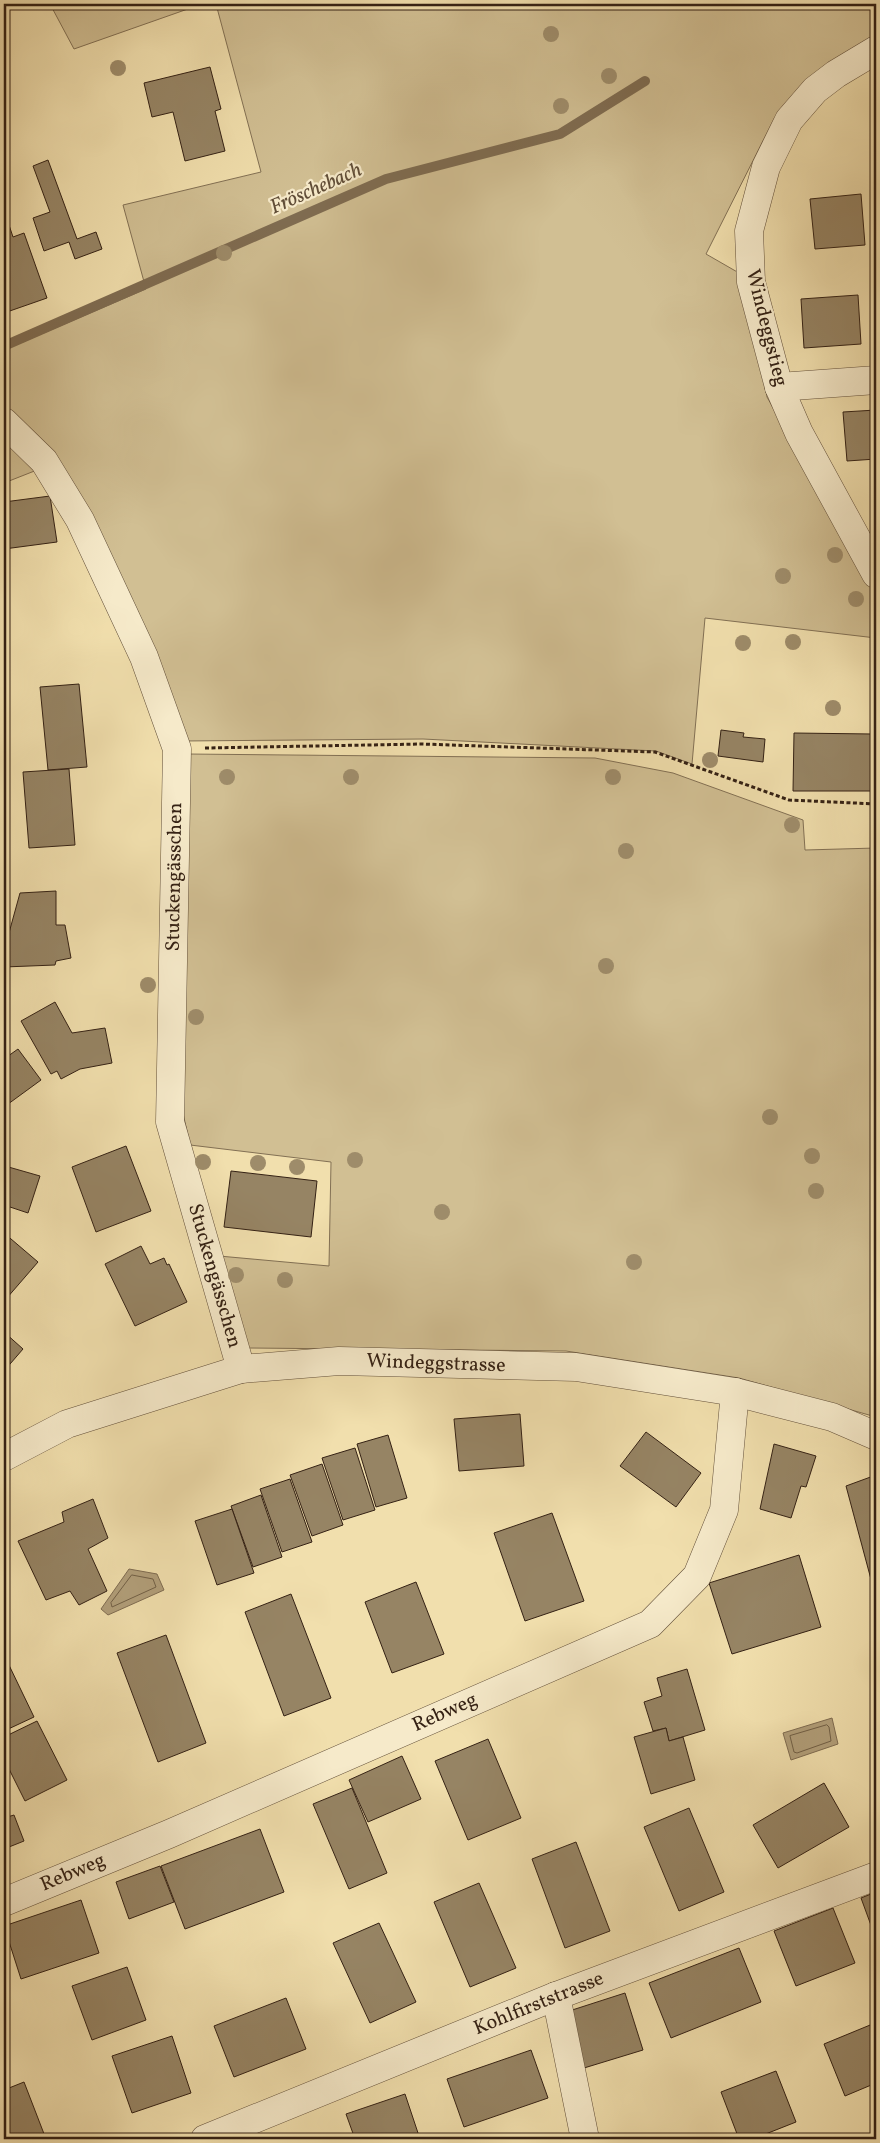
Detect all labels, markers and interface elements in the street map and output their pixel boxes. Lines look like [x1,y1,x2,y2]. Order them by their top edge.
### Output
water label: Fröschebach [265,156,367,222]
street label: Windeggstieg [738,266,794,390]
street label: Stuckengässchen [160,802,190,952]
street label: Stuckengässchen [180,1201,248,1351]
street label: Windeggstrasse [366,1348,506,1380]
street label: Rebweg [408,1686,482,1740]
street label: Rebweg [36,1847,110,1899]
street label: Kohlfirststrasse [470,1965,608,2043]

